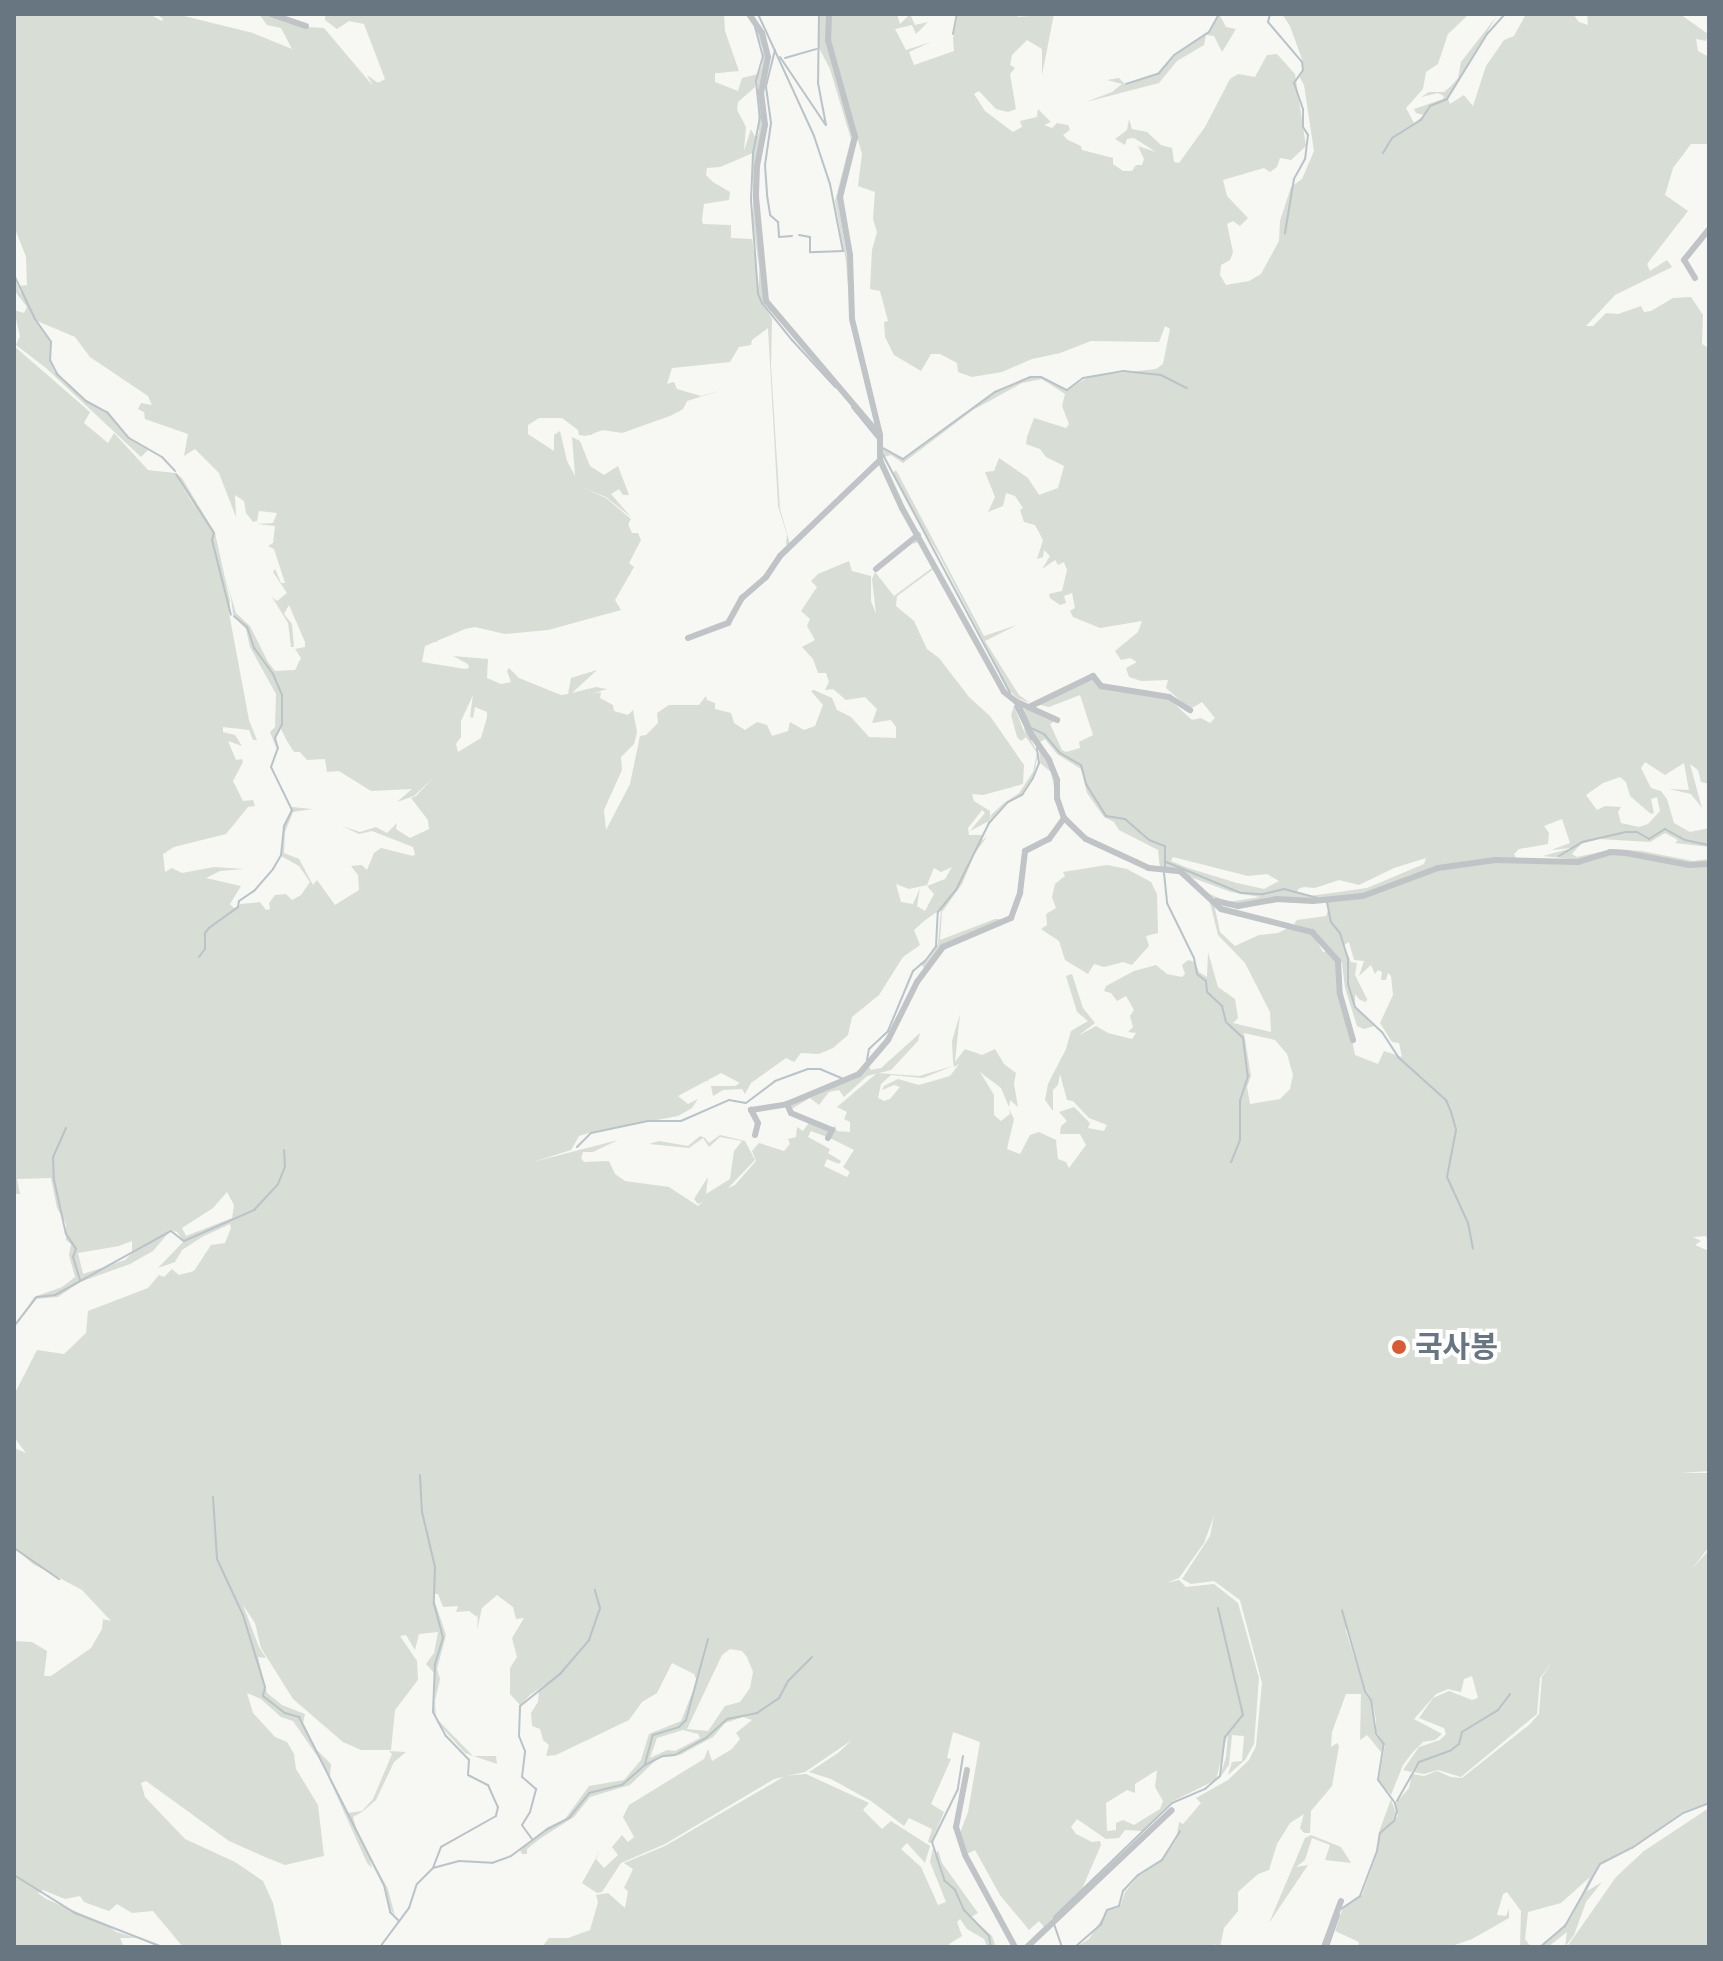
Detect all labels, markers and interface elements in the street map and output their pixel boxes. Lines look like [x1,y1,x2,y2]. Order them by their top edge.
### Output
place label: 국사봉 [1415,1329,1498,1365]
marker: 국사봉 [1390,1338,1408,1356]

